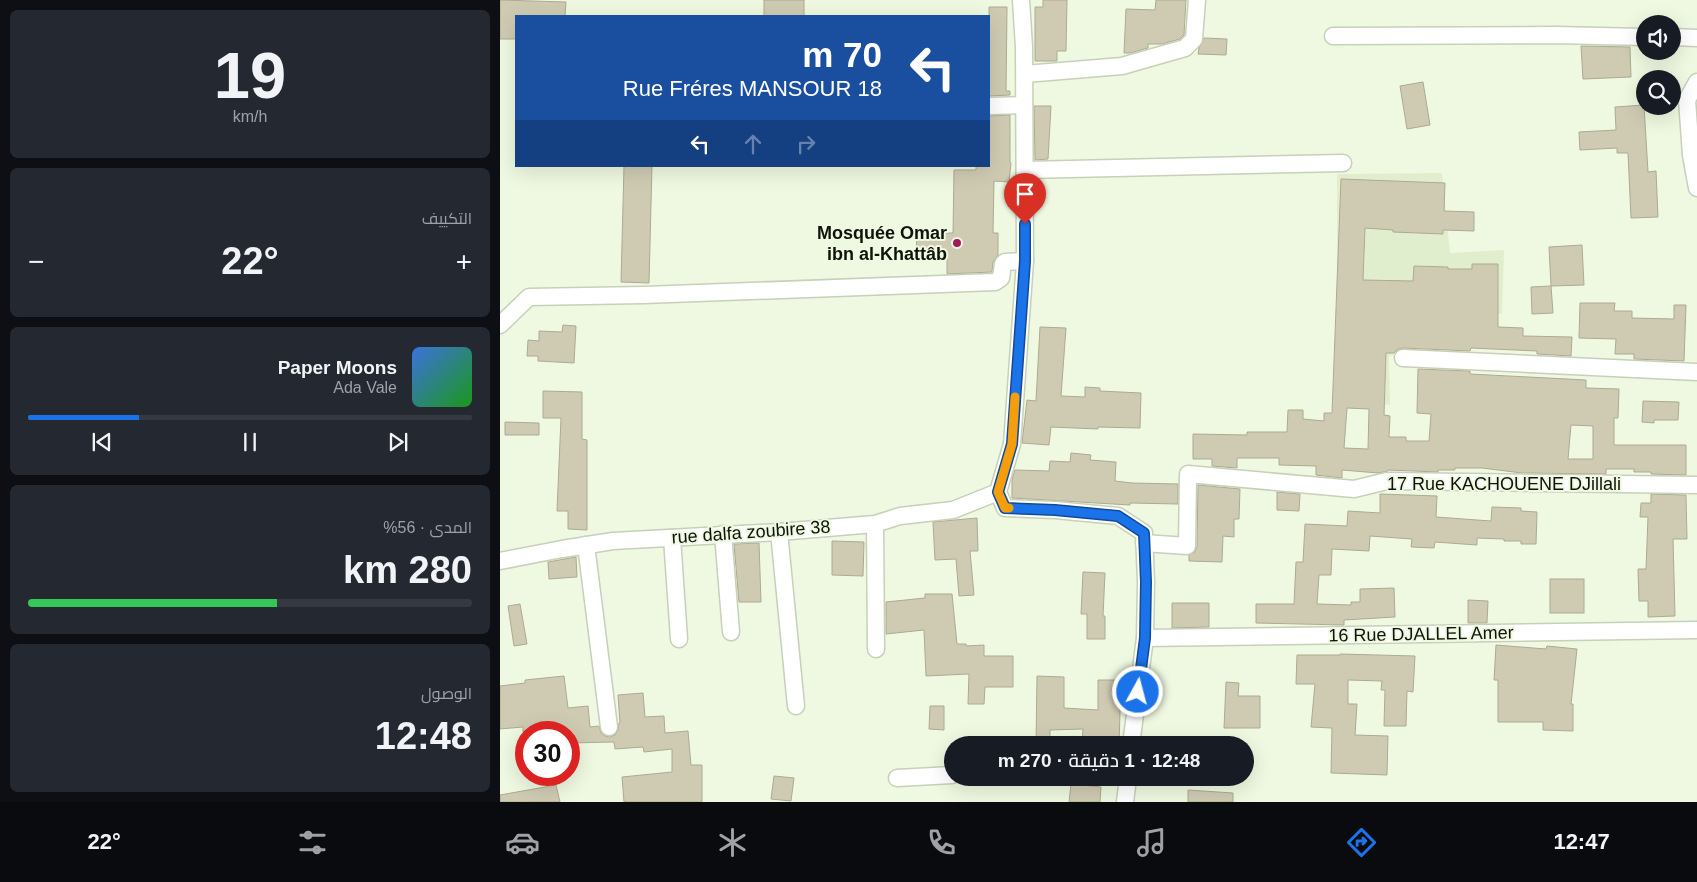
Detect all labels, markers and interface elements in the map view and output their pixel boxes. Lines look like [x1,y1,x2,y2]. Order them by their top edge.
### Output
map controls [1636,15,1681,115]
button: sound [1636,15,1681,60]
text: 70 m [802,35,882,74]
icon: left [900,35,965,100]
text: 19 [214,39,286,112]
button: search [1636,70,1681,115]
text: 18 Rue Fréres MANSOUR [623,76,882,101]
text: km/h [233,108,267,125]
icon: left [686,130,714,158]
icon: ahead [739,130,767,158]
icon: right [792,130,820,158]
pin [1004,173,1046,224]
icon: arrive [1011,180,1039,208]
text: التكييف [422,210,472,227]
place label: Mosquée Omar ibn al-Khattâb [817,223,947,264]
marker: Mosquée Omar ibn al-Khattâb [951,237,963,249]
text: 22° [221,240,279,282]
text: − [28,246,44,277]
text: + [456,246,472,277]
text: Paper Moons [278,357,397,378]
text: Ada Vale [333,379,397,396]
icon: previous [88,428,116,456]
icon: pause [236,428,264,456]
icon: next [384,428,412,456]
street label: 17 Rue KACHOUENE DJillali [1387,474,1621,494]
street label: rue dalfa zoubire 38 [671,516,831,548]
text: المدى · 56% [383,519,472,536]
text: 280 km [343,549,472,591]
street label: 16 Rue DJALLEL Amer [1328,622,1514,646]
position arrow [1111,665,1163,717]
text: الوصول [421,685,472,702]
text: 12:48 [375,715,472,757]
speed limit sign: 30 [515,721,580,786]
text: 12:48 · 1 دقيقة · 270 m [998,750,1200,771]
icon: filters [295,825,330,860]
icon: car [505,825,540,860]
icon: climate [715,825,750,860]
icon: phone [924,825,959,860]
icon: music [1134,825,1169,860]
icon: directions [1344,825,1379,860]
text: 22° [87,829,121,854]
text: 12:47 [1553,829,1610,854]

